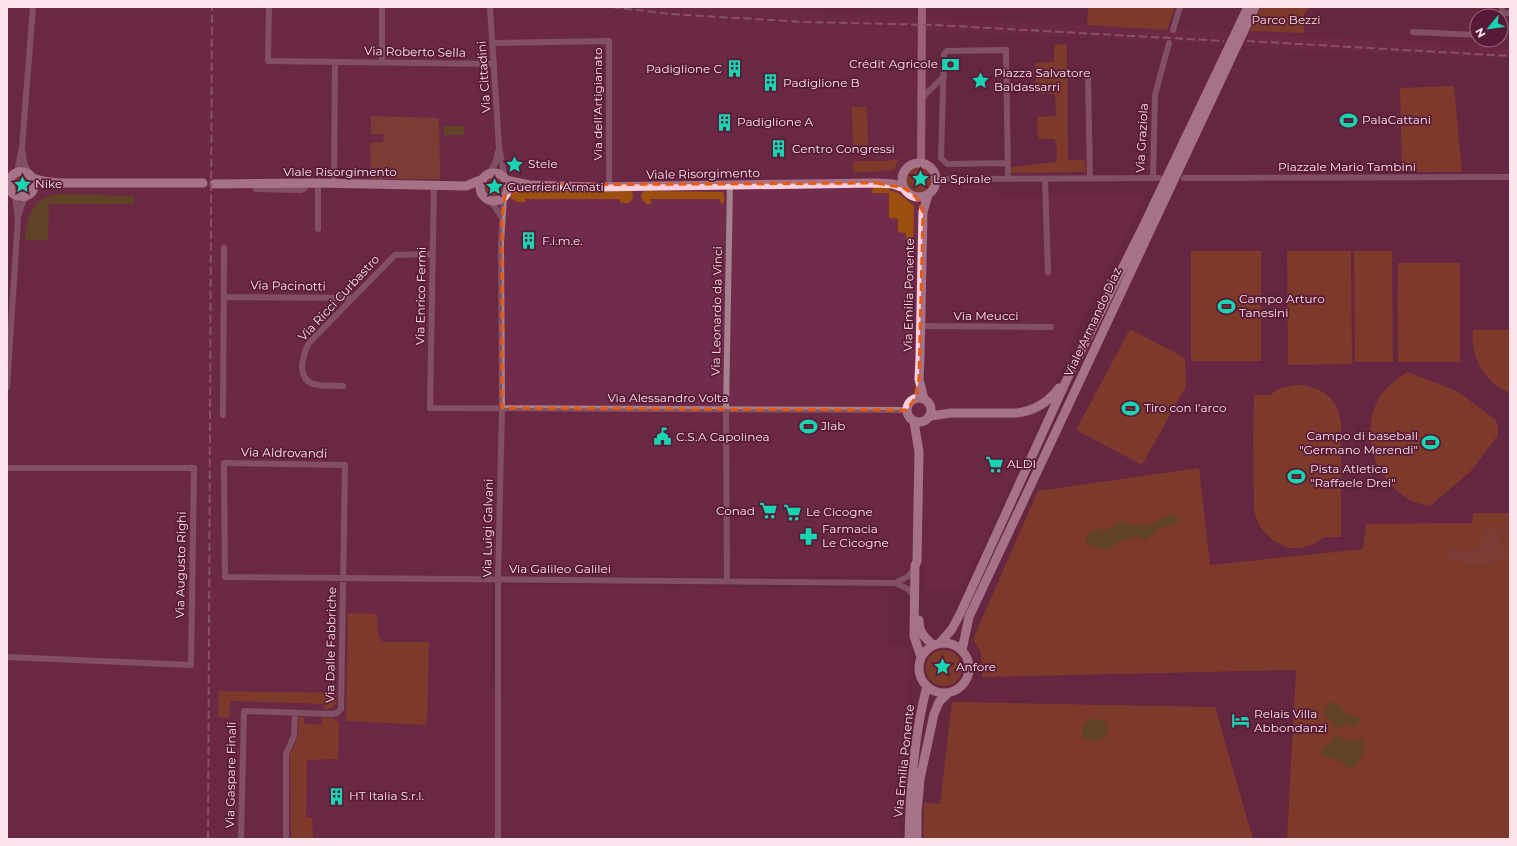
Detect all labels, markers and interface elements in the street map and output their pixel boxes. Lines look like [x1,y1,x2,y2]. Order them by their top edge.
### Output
north arrow [1469,8,1509,48]
park label: Parco Bezzi [1251,12,1321,27]
text: N [1472,26,1489,40]
street label: Via Cittadini [473,40,494,114]
street label: Via Roberto Sella [364,43,466,60]
street label: Via dell'Artigianato [590,48,605,160]
bank icon: Crédit Agricole [941,54,961,74]
place label: Crédit Agricole [849,56,938,71]
building icon: Padiglione C [725,59,745,79]
place label: Padiglione C [646,61,722,76]
place label: Piazza Salvatore Baldassarri [994,65,1091,94]
place icon: Piazza Salvatore Baldassarri [971,70,991,90]
building icon: Padiglione B [760,73,780,93]
place label: Padiglione B [783,75,860,90]
street label: Via Graziola [1132,103,1151,173]
sports icon: PalaCattani [1339,110,1359,130]
building icon: Padiglione A [714,112,734,132]
place label: PalaCattani [1362,112,1431,127]
place label: Padiglione A [737,114,814,129]
building icon: Centro Congressi [769,139,789,159]
place label: Centro Congressi [792,141,895,156]
place icon: Stele [505,154,525,174]
place label: Stele [528,156,558,171]
street label: Piazzale Mario Tambini [1278,159,1416,174]
street label: Viale Risorgimento [283,164,397,179]
street label: Viale Risorgimento [646,165,760,182]
place icon: La Spirale [910,169,930,189]
place label: La Spirale [933,171,991,186]
place icon: Nike [12,174,32,194]
place label: Nike [35,176,62,191]
place icon: Guerrieri Armati [484,177,504,197]
place label: Guerrieri Armati [507,179,604,194]
building icon: F.i.m.e. [519,231,539,251]
place label: F.i.m.e. [542,233,583,248]
street label: Via Emilia Ponente [900,238,917,352]
street label: Via Leonardo da Vinci [708,246,725,376]
street label: Via Enrico Fermi [412,247,429,345]
street label: Via Ricci Curbastro [295,251,382,344]
street label: Viale Armando Diaz [1061,265,1124,379]
street label: Via Pacinotti [250,277,326,294]
place label: Campo Arturo Tanesini [1239,291,1325,320]
sports icon: Campo Arturo Tanesini [1216,296,1236,316]
street label: Via Meucci [954,308,1018,323]
street label: Via Alessandro Volta [607,390,729,405]
sports icon: Tiro con l'arco [1121,398,1141,418]
place label: Tiro con l'arco [1144,400,1226,415]
sports icon: Jlab [798,416,818,436]
place label: Jlab [820,418,845,433]
public building icon: C.S.A Capolinea [653,427,673,447]
place label: Campo di baseball "Germano Merendi" [1299,428,1418,457]
place label: C.S.A Capolinea [676,429,770,444]
sports icon: Campo di baseball "Germano Merendi" [1421,433,1441,453]
street label: Via Aldrovandi [241,444,327,461]
supermarket icon: ALDI [984,454,1004,474]
place label: ALDI [1007,456,1036,471]
place label: Pista Atletica "Raffaele Drei" [1310,461,1396,490]
sports icon: Pista Atletica "Raffaele Drei" [1287,466,1307,486]
street label: Via Luigi Galvani [479,478,496,577]
supermarket icon: Conad [758,501,778,521]
supermarket icon: Le Cicogne [783,502,803,522]
place label: Conad [716,503,755,518]
place label: Le Cicogne [806,504,873,519]
street label: Via Augusto Righi [172,511,189,619]
place label: Farmacia Le Cicogne [822,521,889,550]
pharmacy icon: Farmacia Le Cicogne [799,526,819,546]
street label: Via Galileo Galilei [509,561,611,576]
street label: Via Dalle Fabbriche [322,587,339,703]
place icon: Anfore [933,657,953,677]
place label: Anfore [956,659,996,674]
street label: Via Emilia Ponente [890,704,917,818]
place label: Relais Villa Abbondanzi [1254,706,1327,735]
hotel icon: Relais Villa Abbondanzi [1231,711,1251,731]
street label: Via Gaspare Finali [222,722,239,828]
building icon: HT Italia S.r.l. [326,786,346,806]
place label: HT Italia S.r.l. [349,788,424,803]

